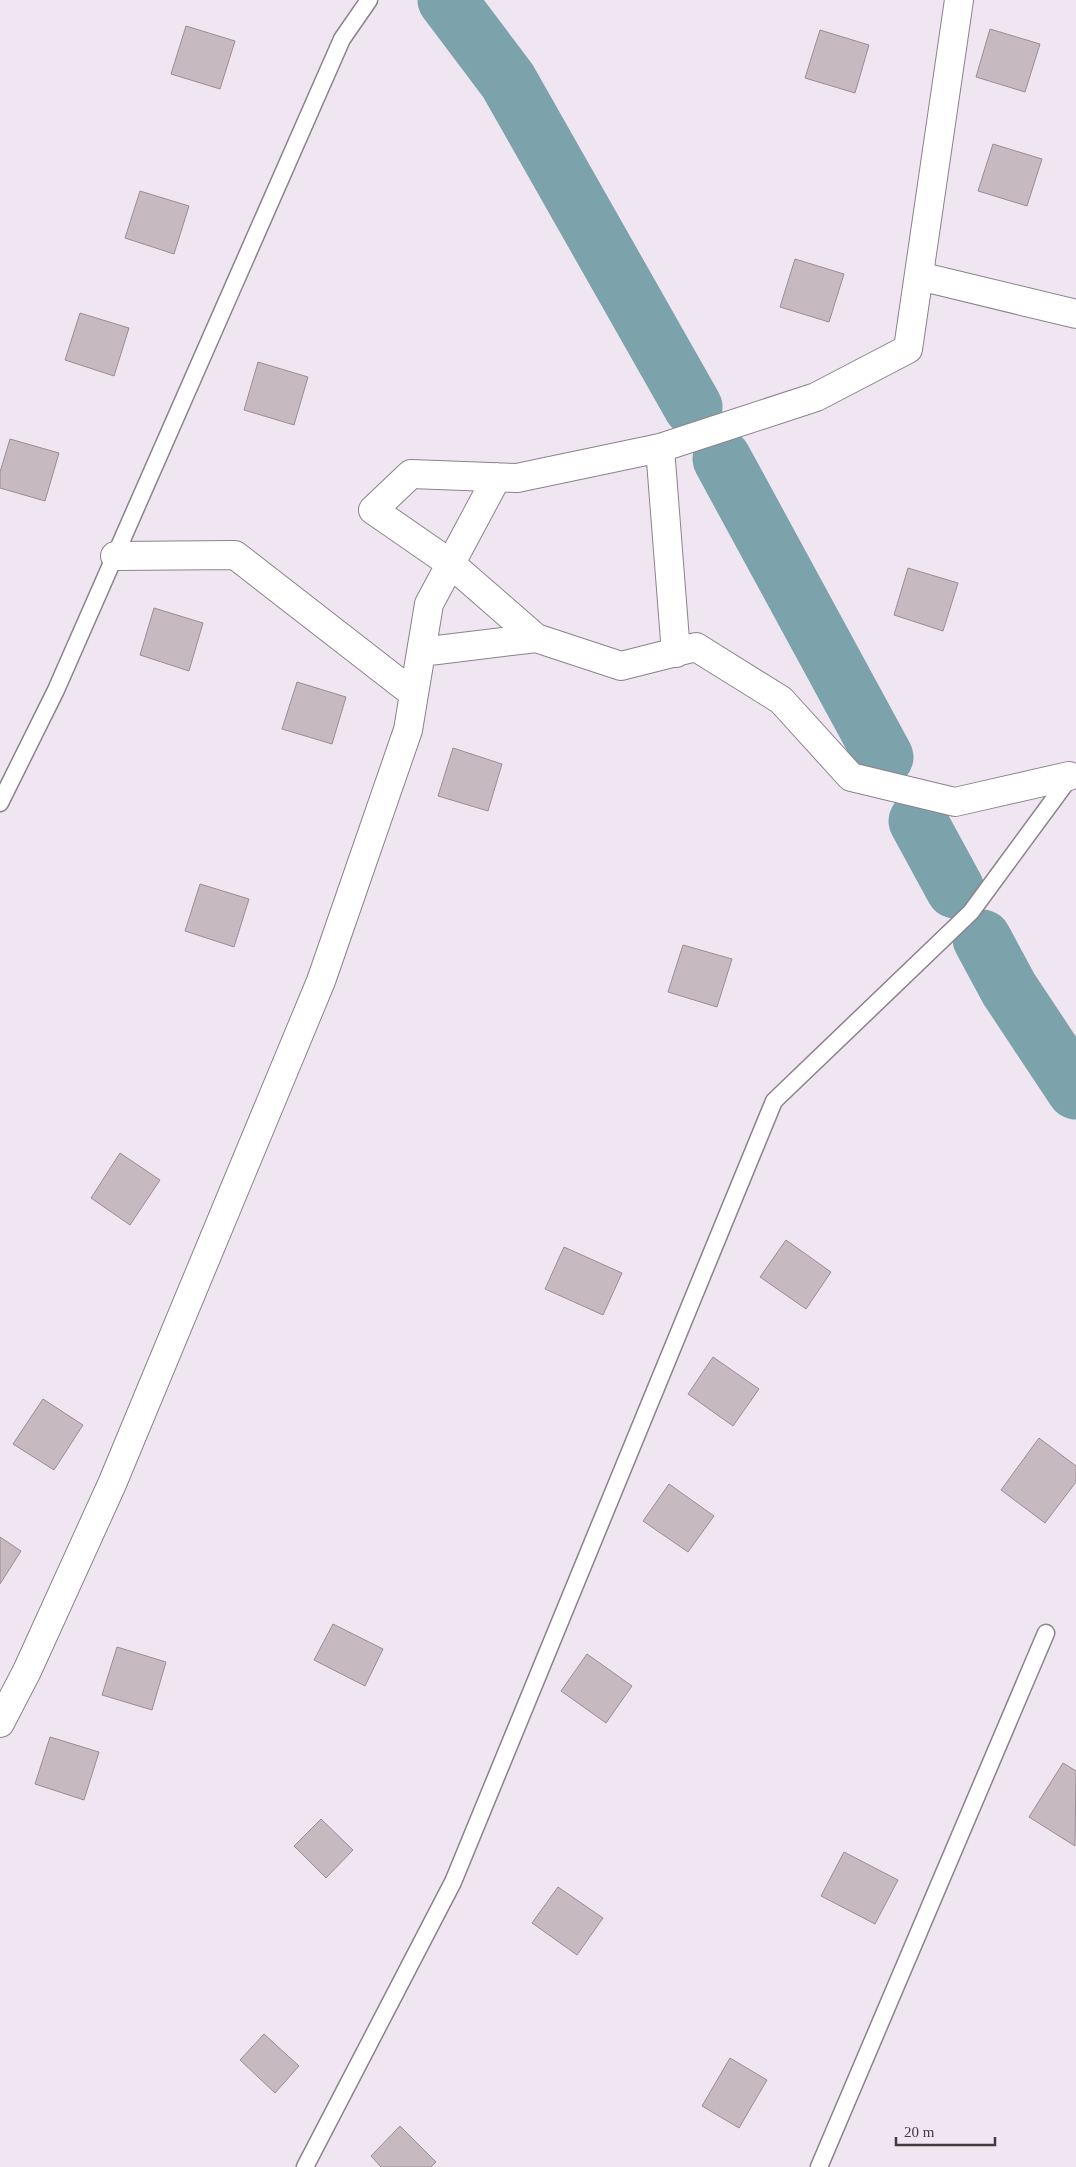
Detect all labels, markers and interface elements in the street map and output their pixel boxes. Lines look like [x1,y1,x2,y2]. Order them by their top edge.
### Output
scale bar [896,2114,995,2146]
text: 20 m [904,2124,935,2140]

